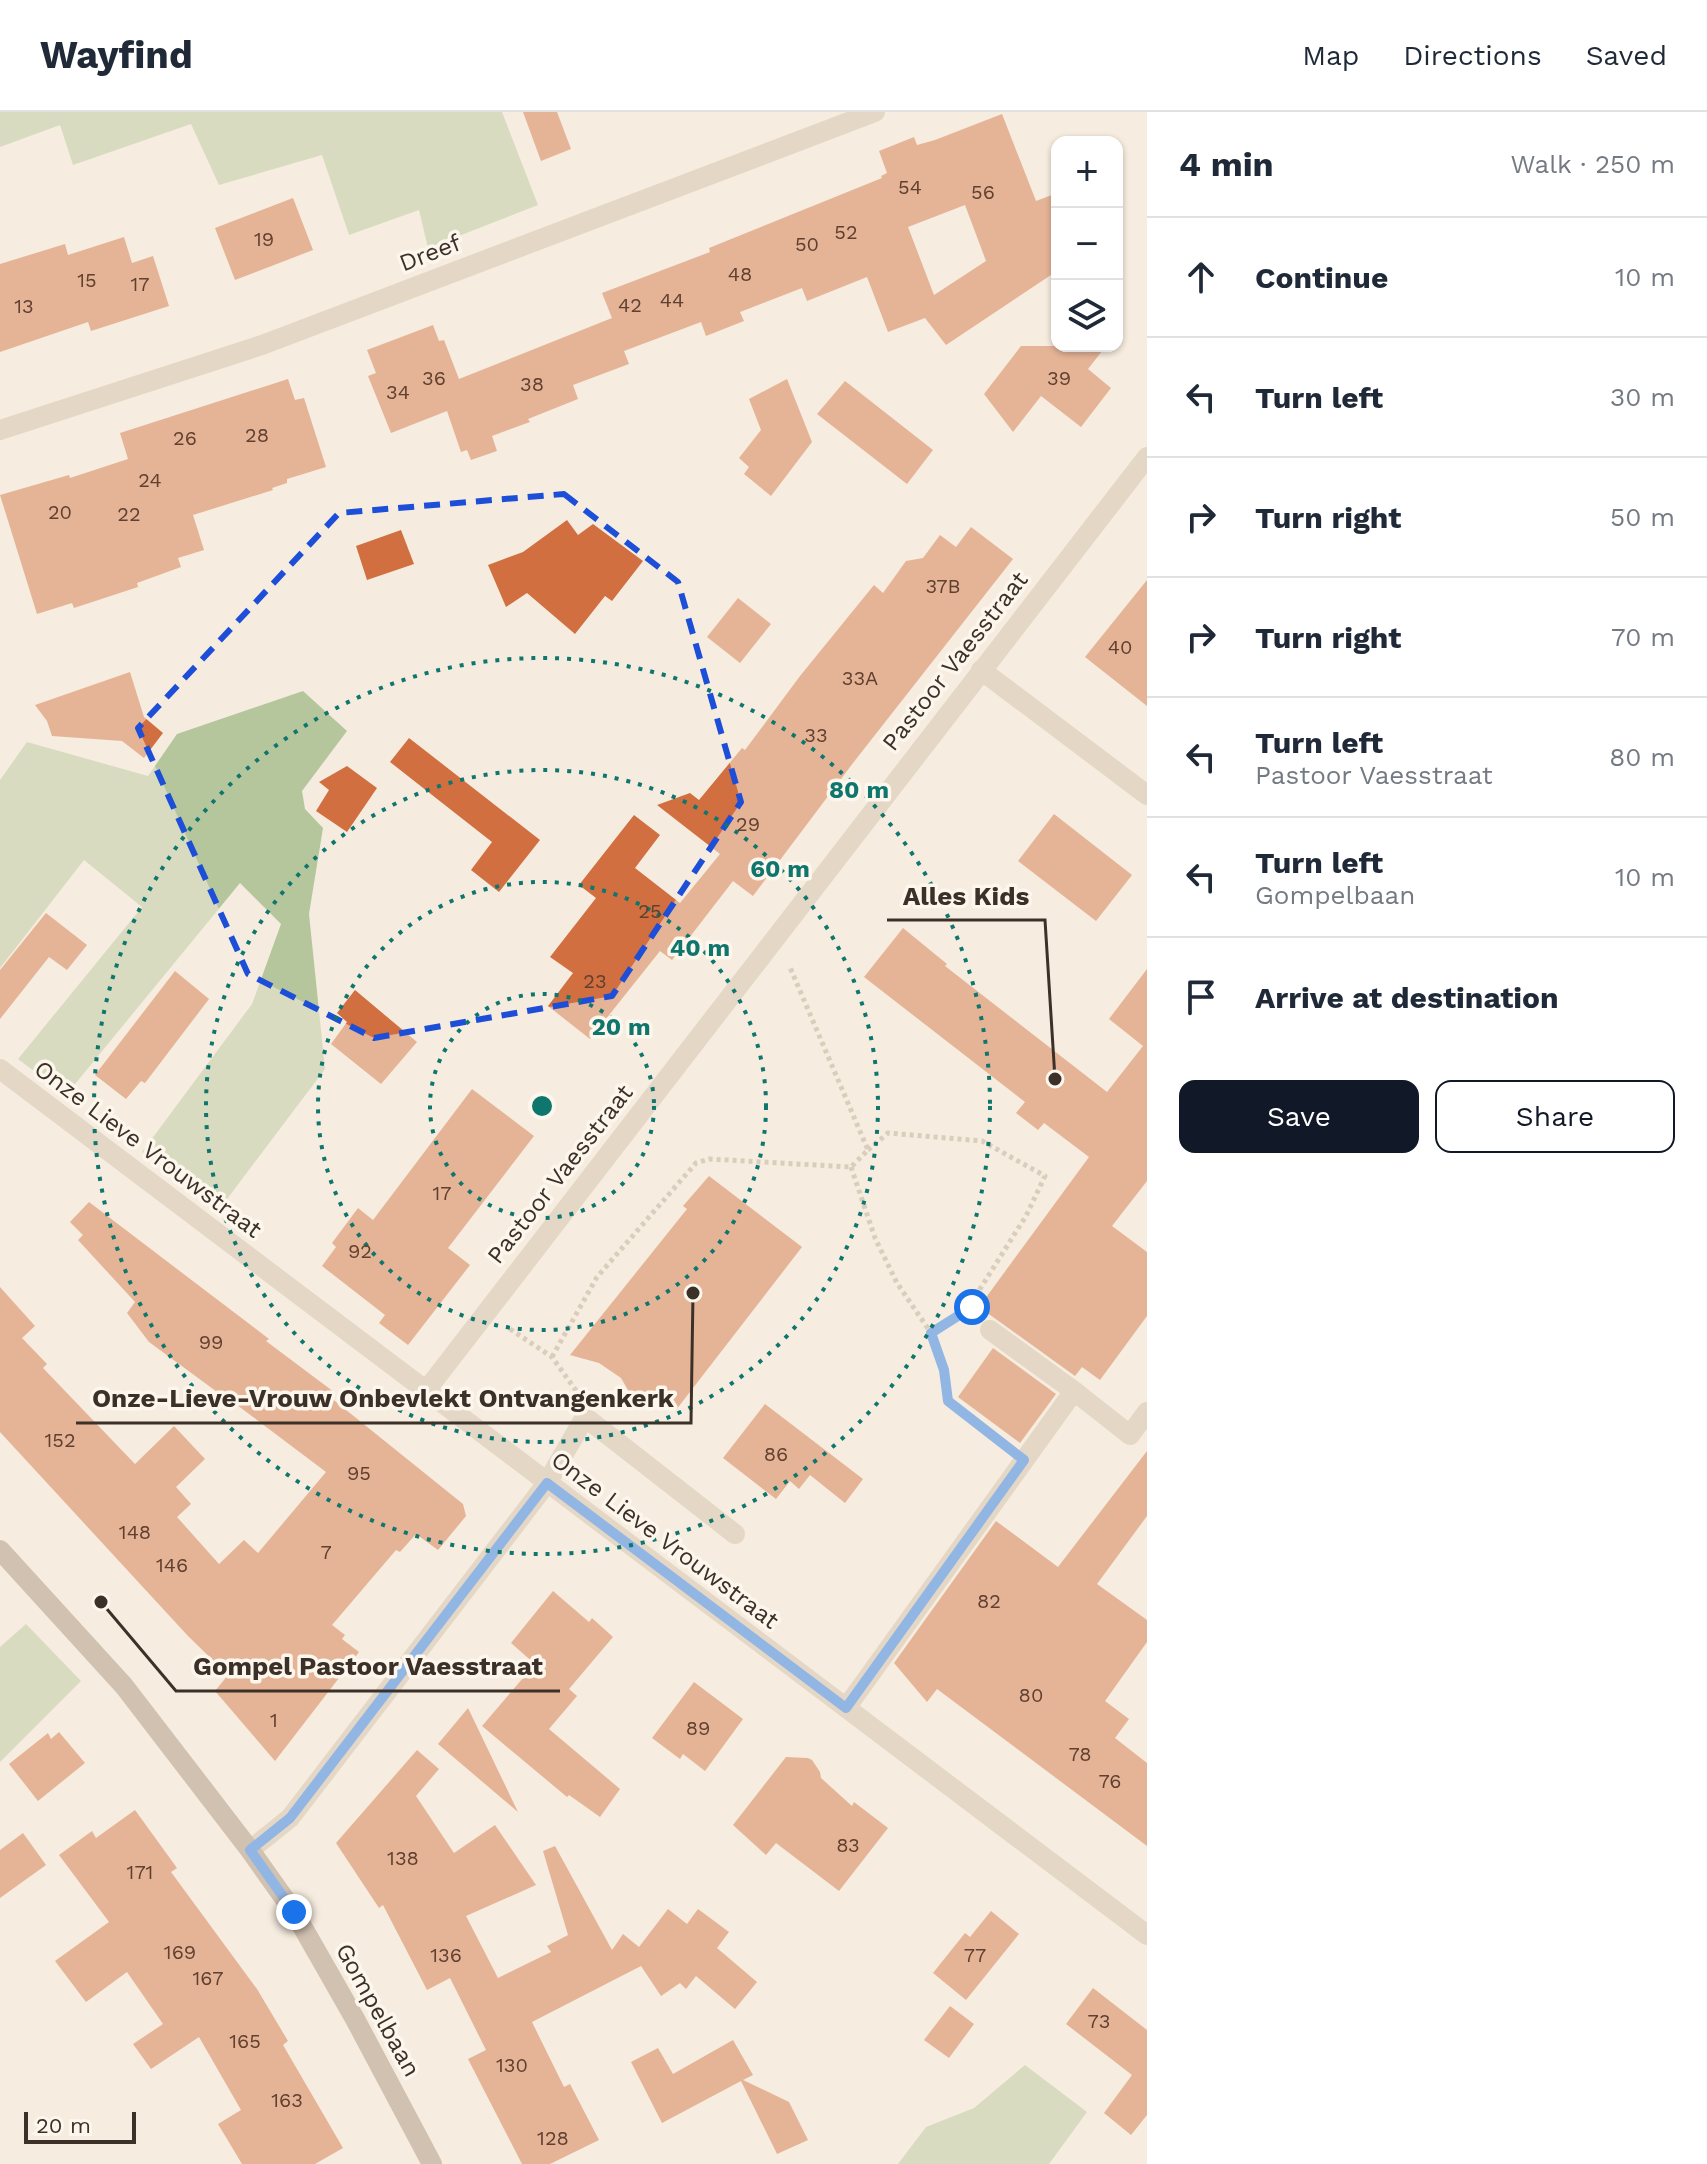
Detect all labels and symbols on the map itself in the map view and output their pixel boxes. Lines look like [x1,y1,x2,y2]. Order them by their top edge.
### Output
house number: 54 [898,175,922,199]
house number: 56 [971,180,995,204]
house number: 52 [834,220,858,244]
house number: 19 [254,227,274,251]
street label: Dreef [395,228,465,277]
house number: 50 [795,232,819,256]
house number: 48 [728,262,752,286]
house number: 15 [77,268,97,292]
house number: 17 [130,272,150,296]
house number: 44 [660,288,684,312]
house number: 42 [618,293,642,317]
house number: 13 [14,294,34,318]
house number: 36 [422,366,446,390]
house number: 39 [1047,366,1071,390]
house number: 38 [520,372,544,396]
house number: 34 [386,380,410,404]
house number: 28 [245,423,269,447]
house number: 26 [173,426,197,450]
house number: 24 [138,468,162,492]
house number: 20 [48,500,72,524]
house number: 22 [117,502,141,526]
street label: Pastoor Vaesstraat [876,566,1034,756]
house number: 37B [925,574,961,598]
house number: 40 [1108,635,1132,659]
house number: 33A [842,666,878,690]
house number: 33 [804,723,828,747]
text: 80 m [829,776,889,804]
house number: 29 [736,812,760,836]
text: 60 m [750,855,810,883]
callout: Alles Kids [887,870,1045,920]
text: Alles Kids [903,881,1029,911]
house number: 25 [638,899,662,923]
text: 40 m [670,934,730,962]
house number: 23 [583,969,607,993]
text: 20 m [591,1013,651,1041]
street label: Onze Lieve Vrouwstraat [29,1054,267,1244]
street label: Pastoor Vaesstraat [481,1079,639,1269]
centre of rings [528,1092,556,1120]
house number: 17 [432,1181,452,1205]
house number: 92 [348,1239,372,1263]
route start [954,1289,990,1325]
house number: 99 [199,1330,223,1354]
callout: Onze-Lieve-Vrouw Onbevlekt Ontvangenkerk [76,1373,691,1423]
text: Onze-Lieve-Vrouw Onbevlekt Ontvangenkerk [92,1383,675,1413]
house number: 152 [44,1428,76,1452]
house number: 86 [764,1442,788,1466]
street label: Onze Lieve Vrouwstraat [546,1445,784,1635]
house number: 95 [347,1461,371,1485]
house number: 148 [119,1520,151,1544]
house number: 7 [320,1540,332,1564]
house number: 146 [156,1553,188,1577]
house number: 82 [977,1589,1001,1613]
callout: Gompel Pastoor Vaesstraat [176,1641,560,1691]
text: Gompel Pastoor Vaesstraat [193,1651,544,1681]
house number: 80 [1019,1683,1043,1707]
house number: 1 [270,1708,278,1732]
house number: 89 [686,1716,710,1740]
house number: 78 [1068,1742,1092,1766]
house number: 76 [1099,1769,1121,1793]
house number: 83 [836,1833,860,1857]
house number: 138 [387,1846,419,1870]
house number: 171 [127,1860,153,1884]
route end [276,1894,312,1930]
street label: Gompelbaan [330,1939,426,2081]
house number: 169 [164,1940,196,1964]
house number: 136 [430,1943,462,1967]
house number: 77 [964,1943,986,1967]
house number: 167 [193,1966,223,1990]
house number: 73 [1088,2009,1110,2033]
house number: 165 [229,2029,261,2053]
house number: 130 [496,2053,528,2077]
house number: 163 [271,2088,303,2112]
scale bar [24,2108,136,2144]
house number: 128 [537,2126,569,2150]

